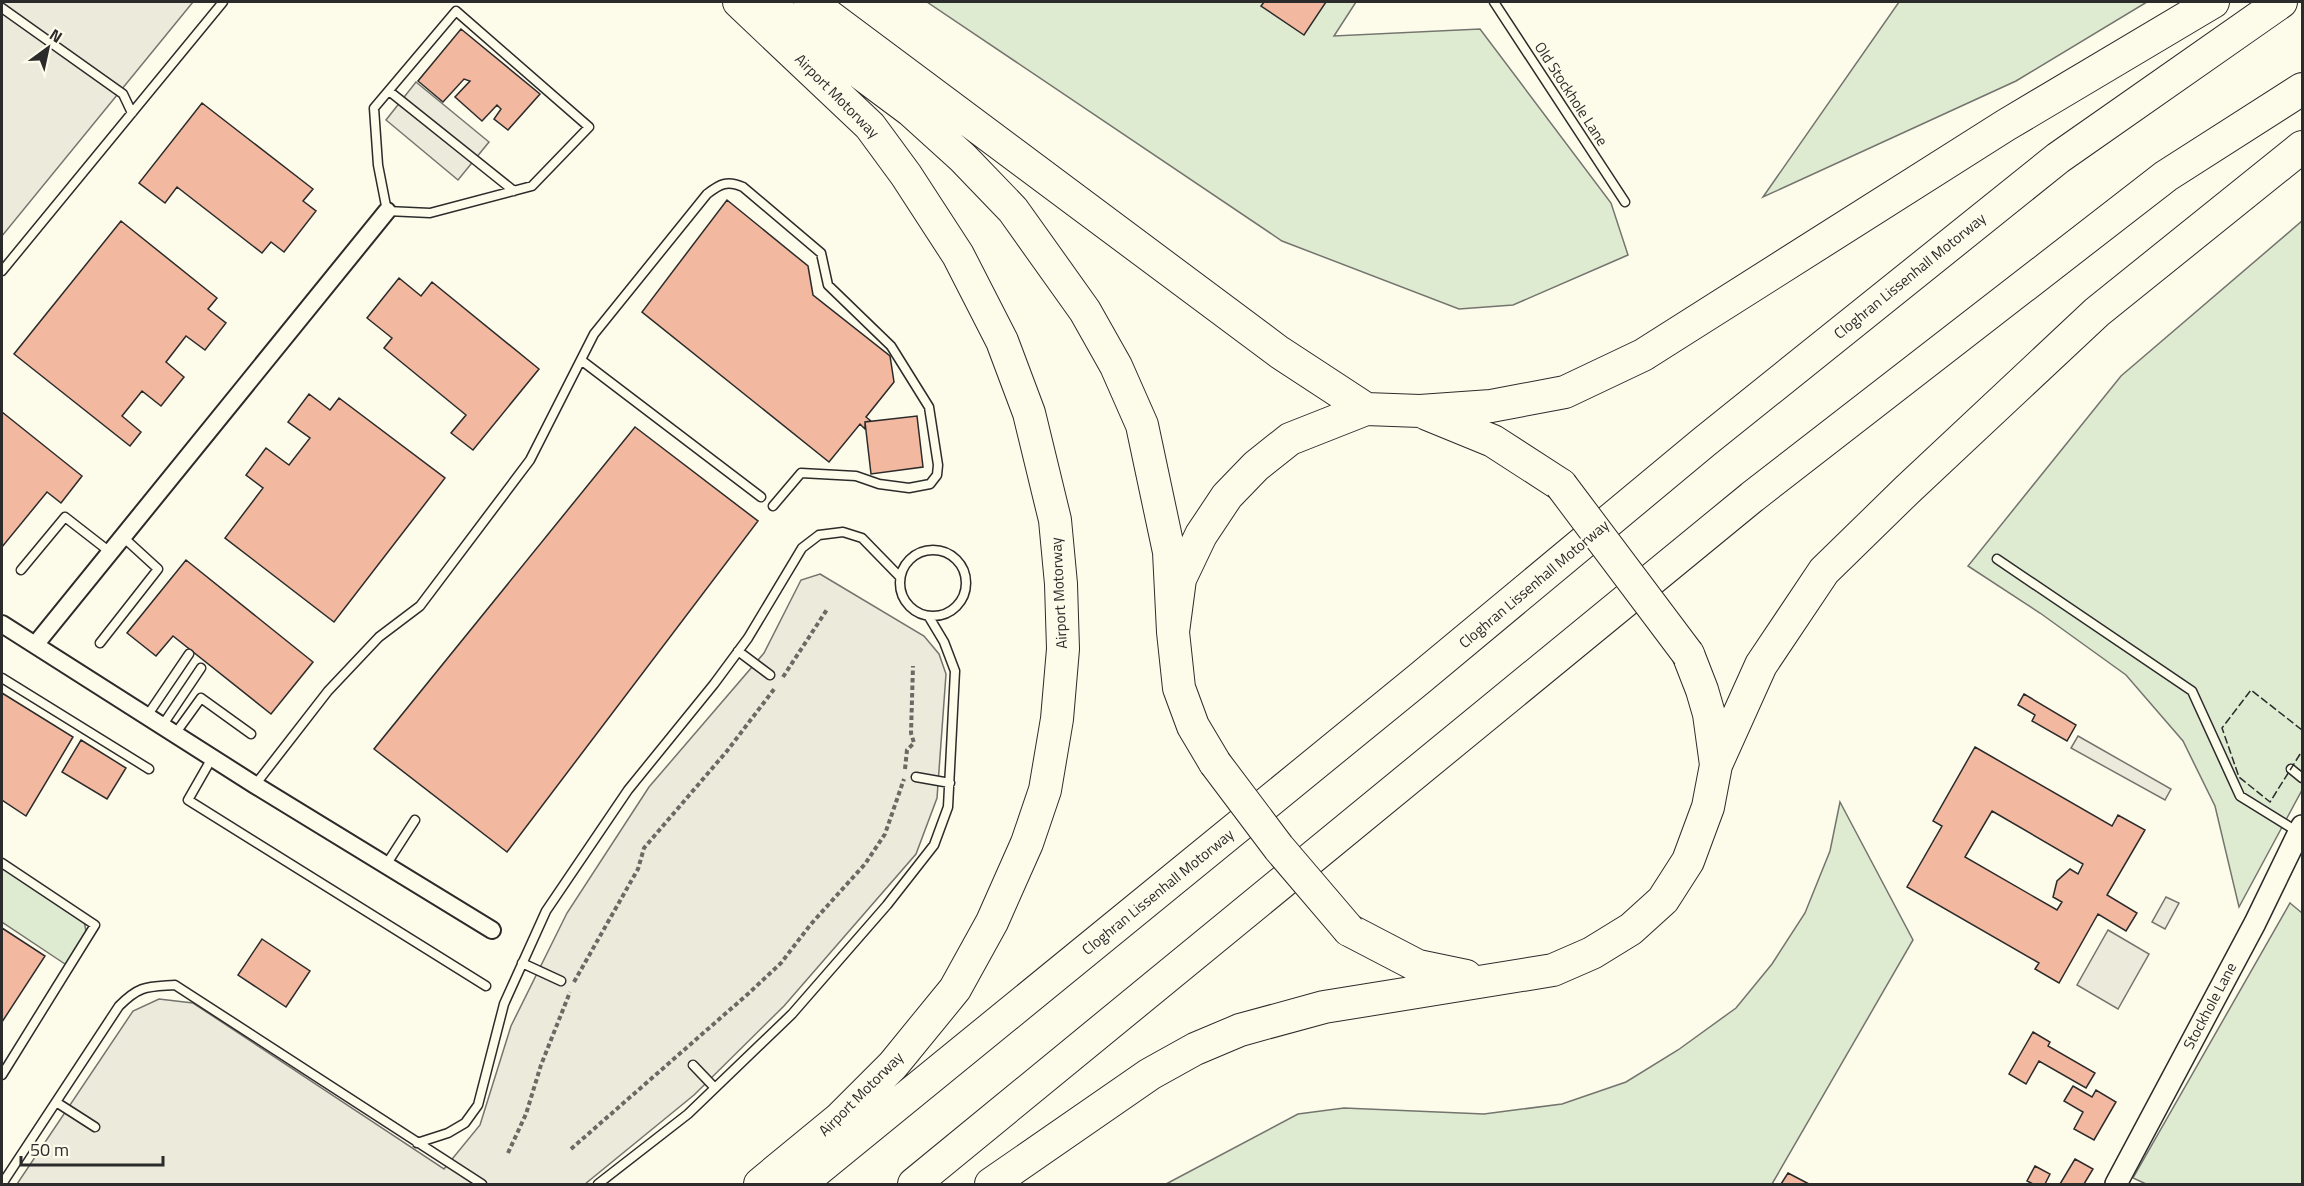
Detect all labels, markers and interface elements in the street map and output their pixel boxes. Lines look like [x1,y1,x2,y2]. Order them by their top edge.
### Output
north arrow [18,18,78,78]
text: N [45,22,67,49]
street label: Old Stockhole Lane [1529,37,1614,150]
street label: Airport Motorway [790,48,885,143]
street label: Cloghran Lissenhall Motorway [1829,207,1991,344]
street label: Cloghran Lissenhall Motorway [1454,514,1614,654]
street label: Airport Motorway [1044,537,1073,649]
street label: Cloghran Lissenhall Motorway [1077,823,1239,960]
street label: Stockhole Lane [2177,958,2242,1053]
street label: Airport Motorway [813,1046,908,1141]
scale bar [21,1129,164,1167]
text: 50 m [30,1136,69,1163]

